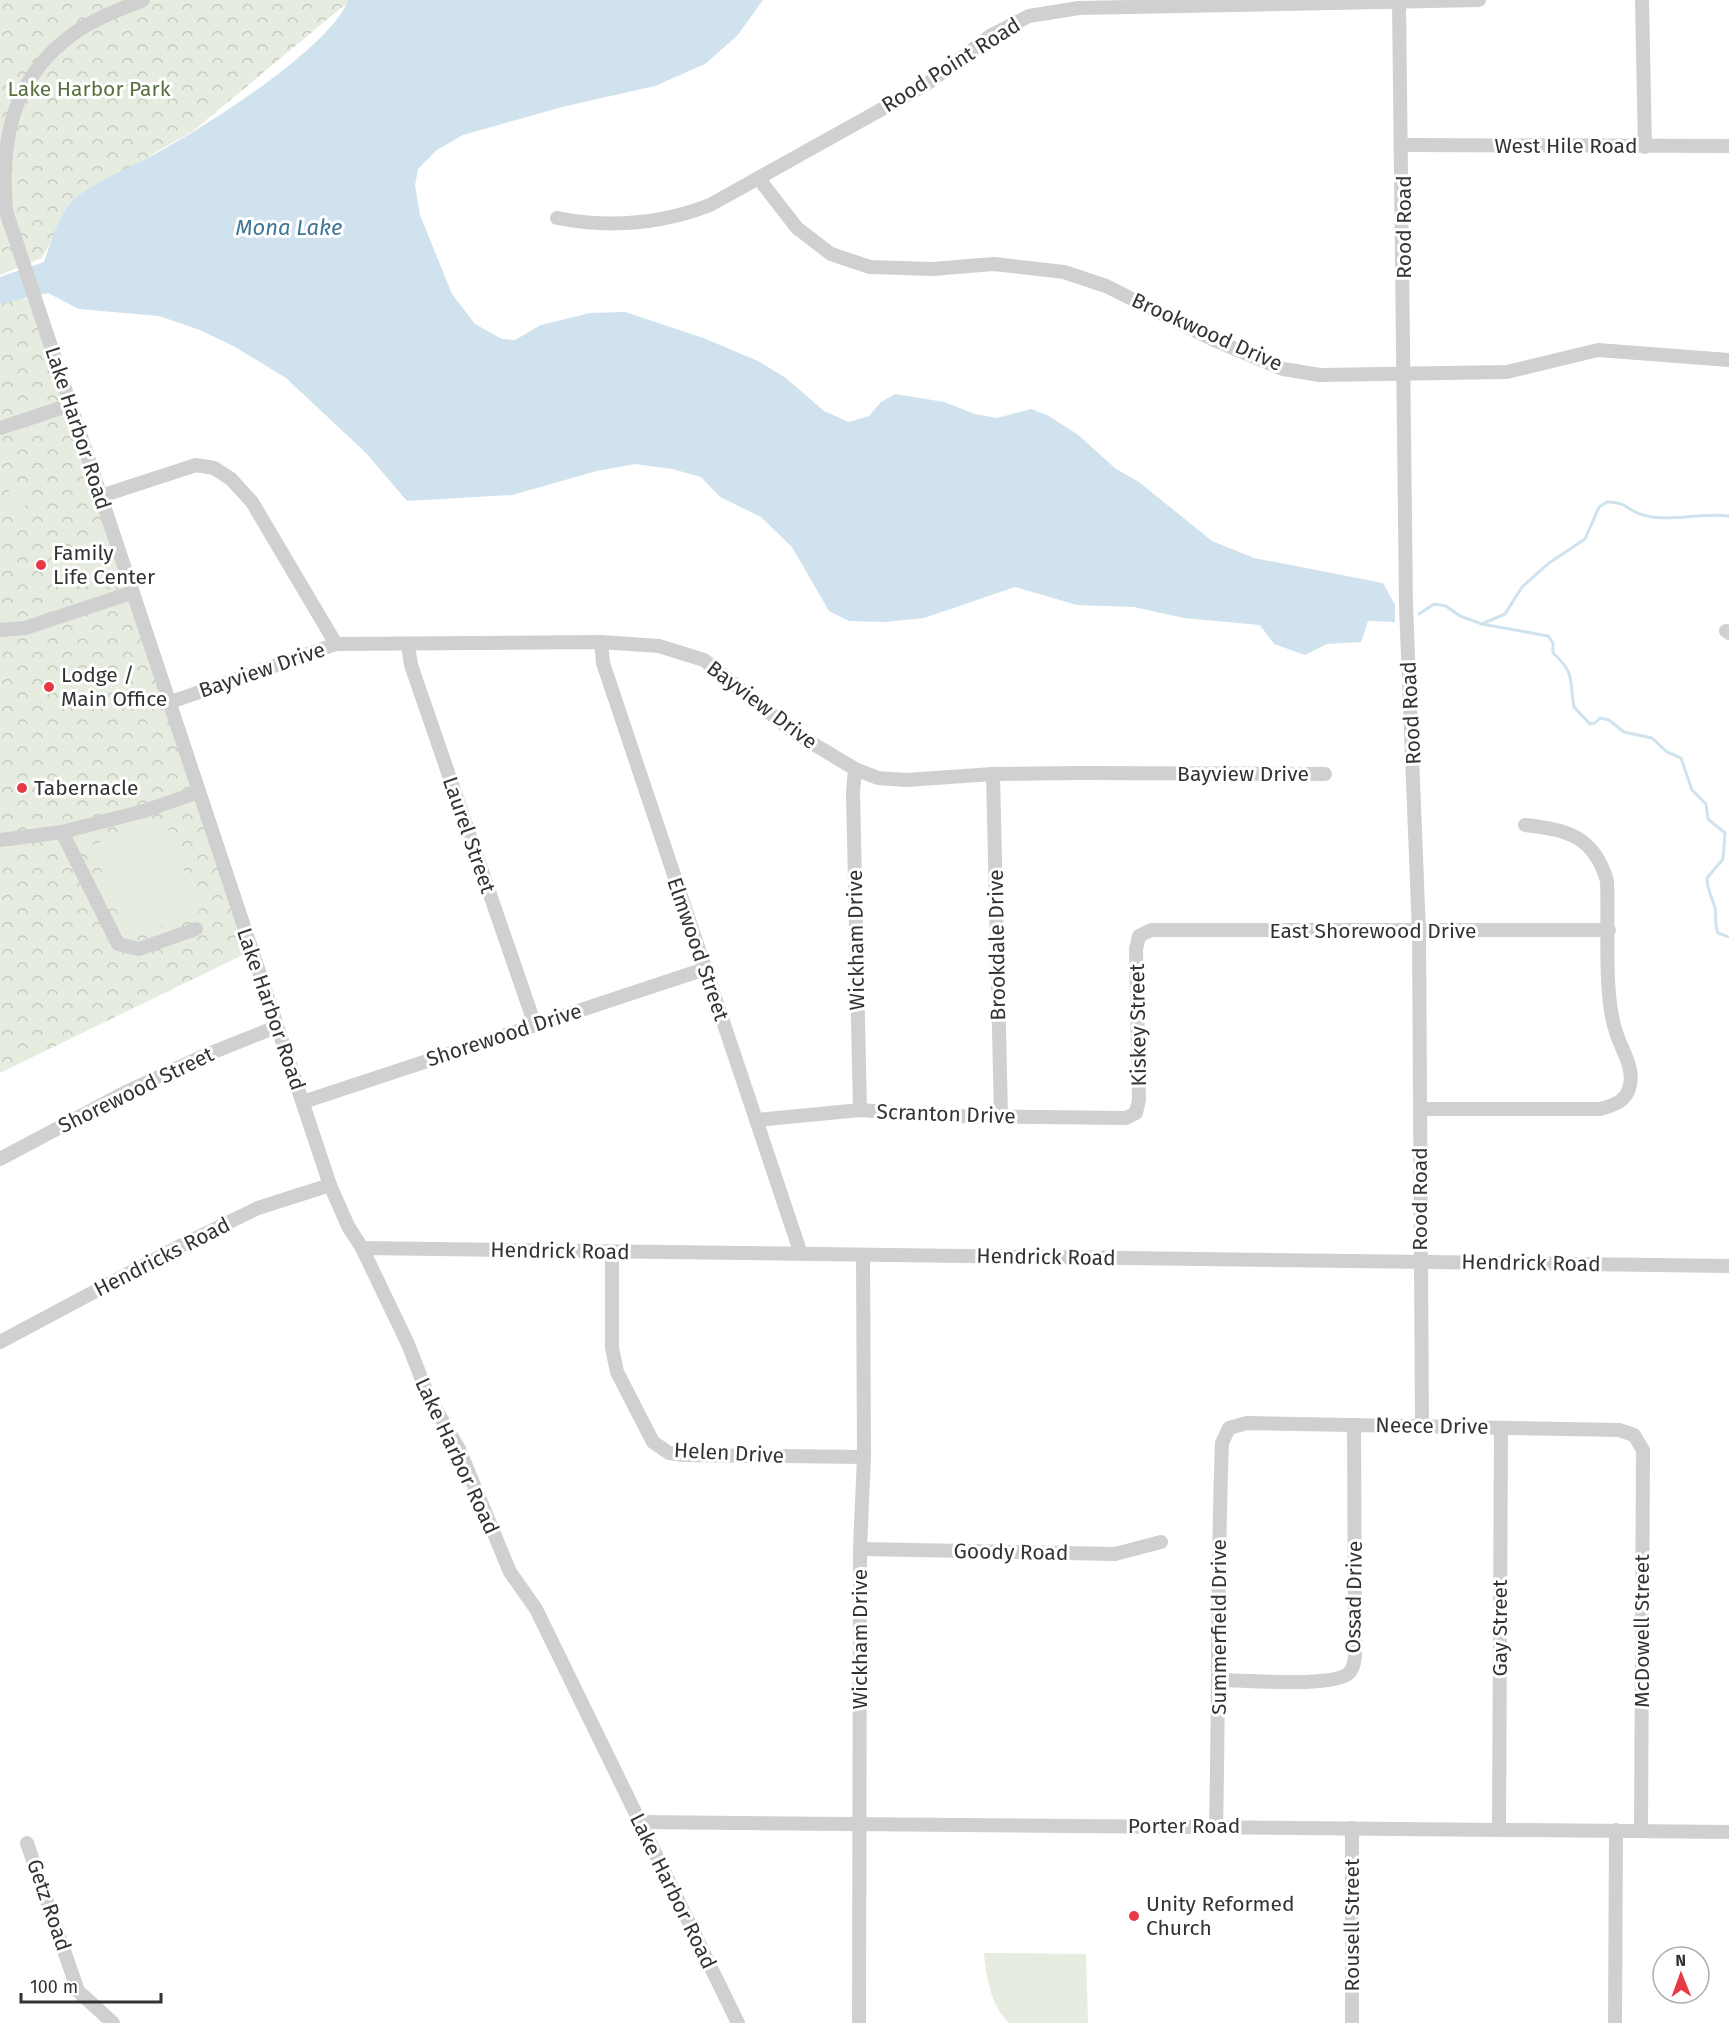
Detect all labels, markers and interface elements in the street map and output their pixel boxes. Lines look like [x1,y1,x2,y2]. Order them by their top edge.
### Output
street label: Rood Point Road [877,12,1025,118]
park label: Lake Harbor Park [8,76,171,102]
street label: West Hile Road [1494,133,1638,159]
street label: Rood Road [1391,175,1417,279]
water label: Mona Lake [236,214,342,241]
street label: Brookwood Drive [1127,287,1287,377]
street label: Lake Harbor Road [39,343,117,513]
place label: Family Life Center [53,540,155,590]
marker: Family Life Center [34,558,48,572]
street label: Bayview Drive [195,636,329,704]
street label: Bayview Drive [702,655,822,755]
street label: Rood Road [1395,661,1427,765]
place label: Lodge / Main Office [61,662,167,712]
marker: Lodge / Main Office [42,680,56,694]
street label: Bayview Drive [1177,761,1309,787]
street label: Laurel Street [437,773,501,897]
place label: Tabernacle [34,775,139,801]
marker: Tabernacle [15,781,29,795]
street label: Wickham Drive [842,869,870,1011]
street label: Brookdale Drive [983,869,1011,1021]
street label: Elmwood Street [661,874,735,1025]
street label: East Shorewood Drive [1269,918,1477,944]
street label: Lake Harbor Road [231,924,311,1094]
street label: Kiskey Street [1124,963,1152,1087]
street label: Shorewood Drive [423,998,585,1072]
street label: Shorewood Street [54,1041,218,1139]
street label: Scranton Drive [876,1099,1016,1129]
street label: Rood Road [1407,1147,1433,1251]
street label: Hendricks Road [90,1212,234,1302]
street label: Hendrick Road [490,1237,630,1265]
street label: Hendrick Road [976,1243,1116,1271]
street label: Hendrick Road [1461,1249,1601,1277]
street label: Lake Harbor Road [409,1374,505,1538]
street label: Neece Drive [1375,1412,1489,1440]
street label: Helen Drive [673,1437,785,1469]
street label: Goody Road [953,1538,1069,1566]
street label: Summerfield Drive [1206,1539,1232,1715]
street label: Ossad Drive [1340,1541,1368,1653]
street label: McDowell Street [1629,1554,1655,1708]
street label: Wickham Drive [847,1569,873,1709]
street label: Gay Street [1487,1579,1513,1677]
street label: Lake Harbor Road [624,1809,722,1973]
street label: Porter Road [1128,1813,1240,1839]
street label: Getz Road [21,1856,77,1954]
street label: Rousell Street [1339,1858,1365,1991]
place label: Unity Reformed Church [1146,1891,1295,1941]
marker: Unity Reformed Church [1127,1909,1141,1923]
north arrow [1651,1945,1711,2005]
text: N [1675,1951,1686,1970]
scale bar [21,1966,160,2004]
text: 100 m [30,1976,78,1998]

